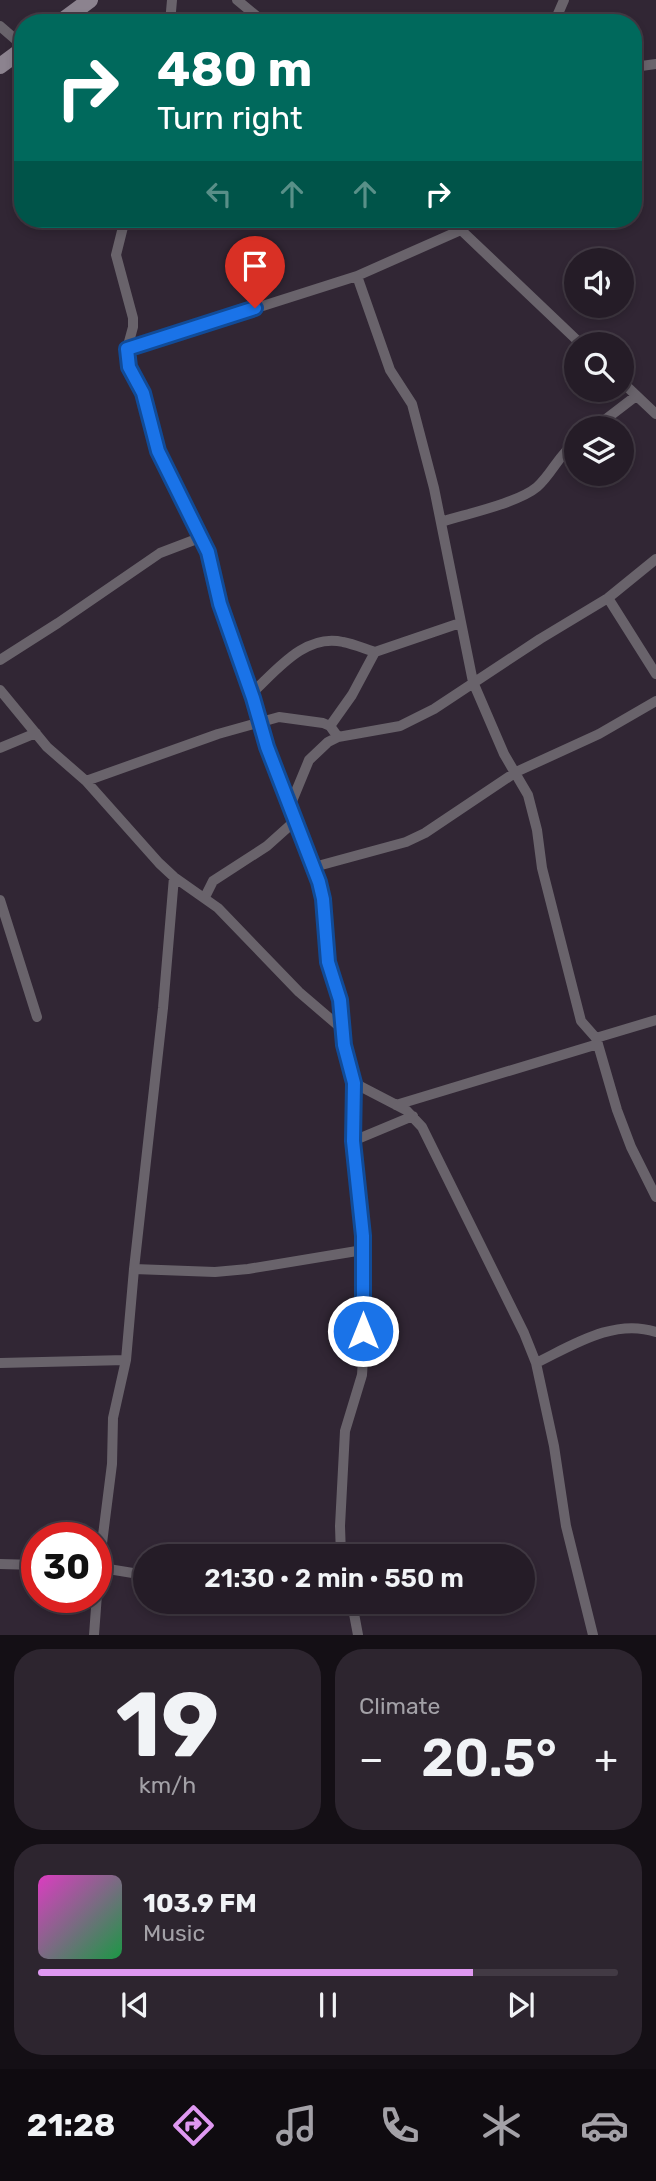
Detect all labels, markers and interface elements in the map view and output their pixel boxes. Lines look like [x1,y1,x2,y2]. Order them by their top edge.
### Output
text: 480 m [157,40,312,98]
icon: right [42,42,133,133]
text: Turn right [157,99,302,137]
icon: left [200,175,238,213]
icon: ahead [273,175,311,213]
icon: ahead [346,175,384,213]
icon: right [419,175,457,213]
pin [225,236,285,308]
icon: arrive [236,247,274,285]
map controls [564,248,634,486]
button: sound [564,248,634,318]
button: search [564,332,634,402]
button: layers [564,416,634,486]
position arrow [326,1294,400,1368]
speed limit sign: 30 [21,1522,112,1613]
text: 21:30 · 2 min · 550 m [204,1563,464,1594]
text: 19 [116,1671,219,1779]
text: Climate [359,1692,440,1720]
text: 20.5° [421,1727,557,1789]
text: − [359,1736,384,1782]
text: + [594,1736,618,1782]
text: km/h [139,1771,196,1799]
text: 103.9 FM [143,1888,257,1919]
text: Music [143,1919,205,1947]
icon: previous [116,1986,154,2024]
icon: pause [309,1986,347,2024]
icon: next [502,1986,540,2024]
icon: directions [169,2101,218,2150]
icon: music [272,2101,321,2150]
icon: phone [375,2101,424,2150]
icon: climate [477,2101,526,2150]
icon: car [580,2101,629,2150]
text: 21:28 [27,2106,115,2144]

